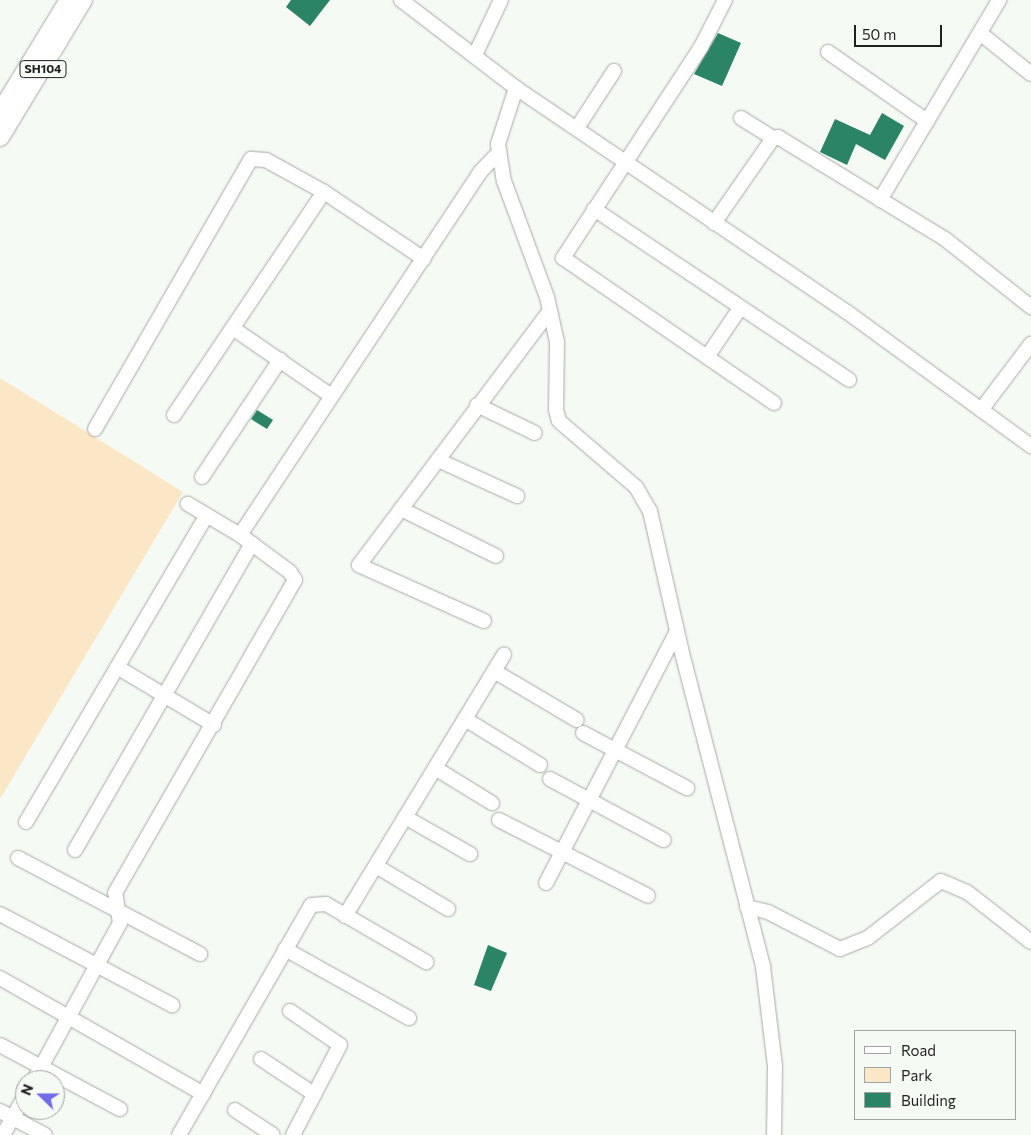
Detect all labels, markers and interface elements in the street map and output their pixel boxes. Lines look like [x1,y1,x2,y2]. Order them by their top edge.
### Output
scale bar [856,15,944,47]
text: 50 m [862,25,896,43]
road number: SH104 [19,60,67,78]
legend [854,1030,1016,1120]
text: Road [901,1041,936,1059]
text: Park [901,1066,932,1084]
north arrow [15,1070,65,1120]
text: N [17,1082,36,1098]
text: Building [901,1091,956,1109]

